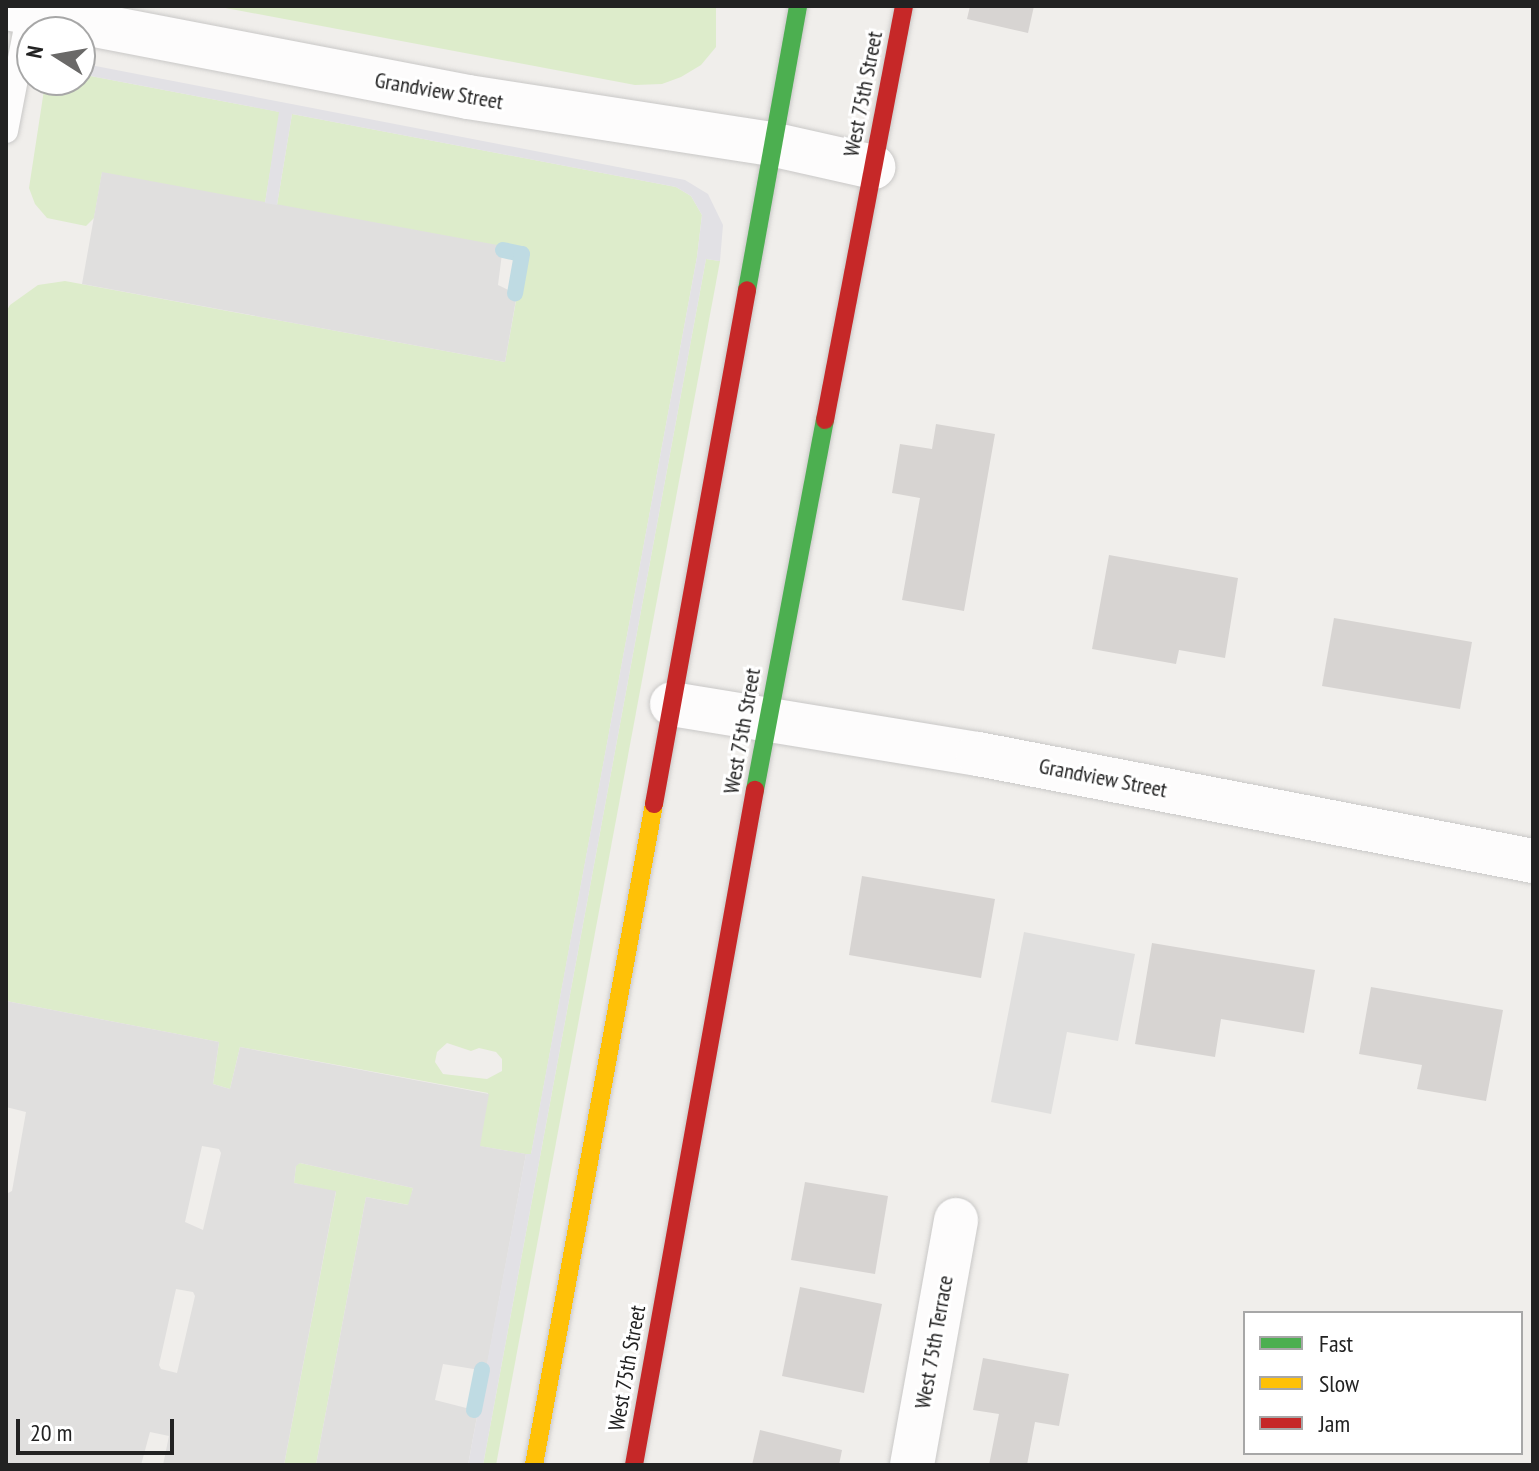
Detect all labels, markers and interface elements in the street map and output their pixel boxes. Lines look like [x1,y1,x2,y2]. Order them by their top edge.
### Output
north arrow [16,16,96,96]
street label: West 75th Street [838,29,888,159]
text: N [20,43,49,60]
street label: Grandview Street [373,67,505,115]
street label: West 75th Street [718,666,766,796]
street label: Grandview Street [1037,753,1169,803]
street label: West 75th Terrace [909,1273,959,1411]
street label: West 75th Street [603,1303,651,1433]
legend [1243,1311,1523,1455]
text: Fast [1319,1328,1353,1359]
text: Slow [1319,1368,1359,1399]
scale bar [20,1403,178,1453]
text: Jam [1319,1408,1350,1439]
text: 20 m [30,1417,72,1448]

